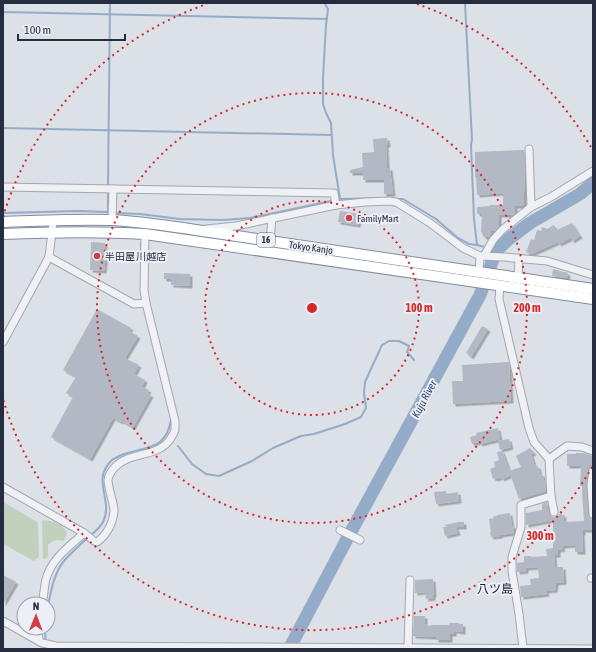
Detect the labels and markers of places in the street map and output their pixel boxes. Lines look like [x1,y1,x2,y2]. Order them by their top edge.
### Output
marker: FamilyMart [344,213,354,223]
place label: FamilyMart [357,213,399,224]
marker: 半田屋 川越店 [92,251,102,261]
place label: 半田屋 川越店 [105,251,166,262]
centre of rings [305,301,319,315]

